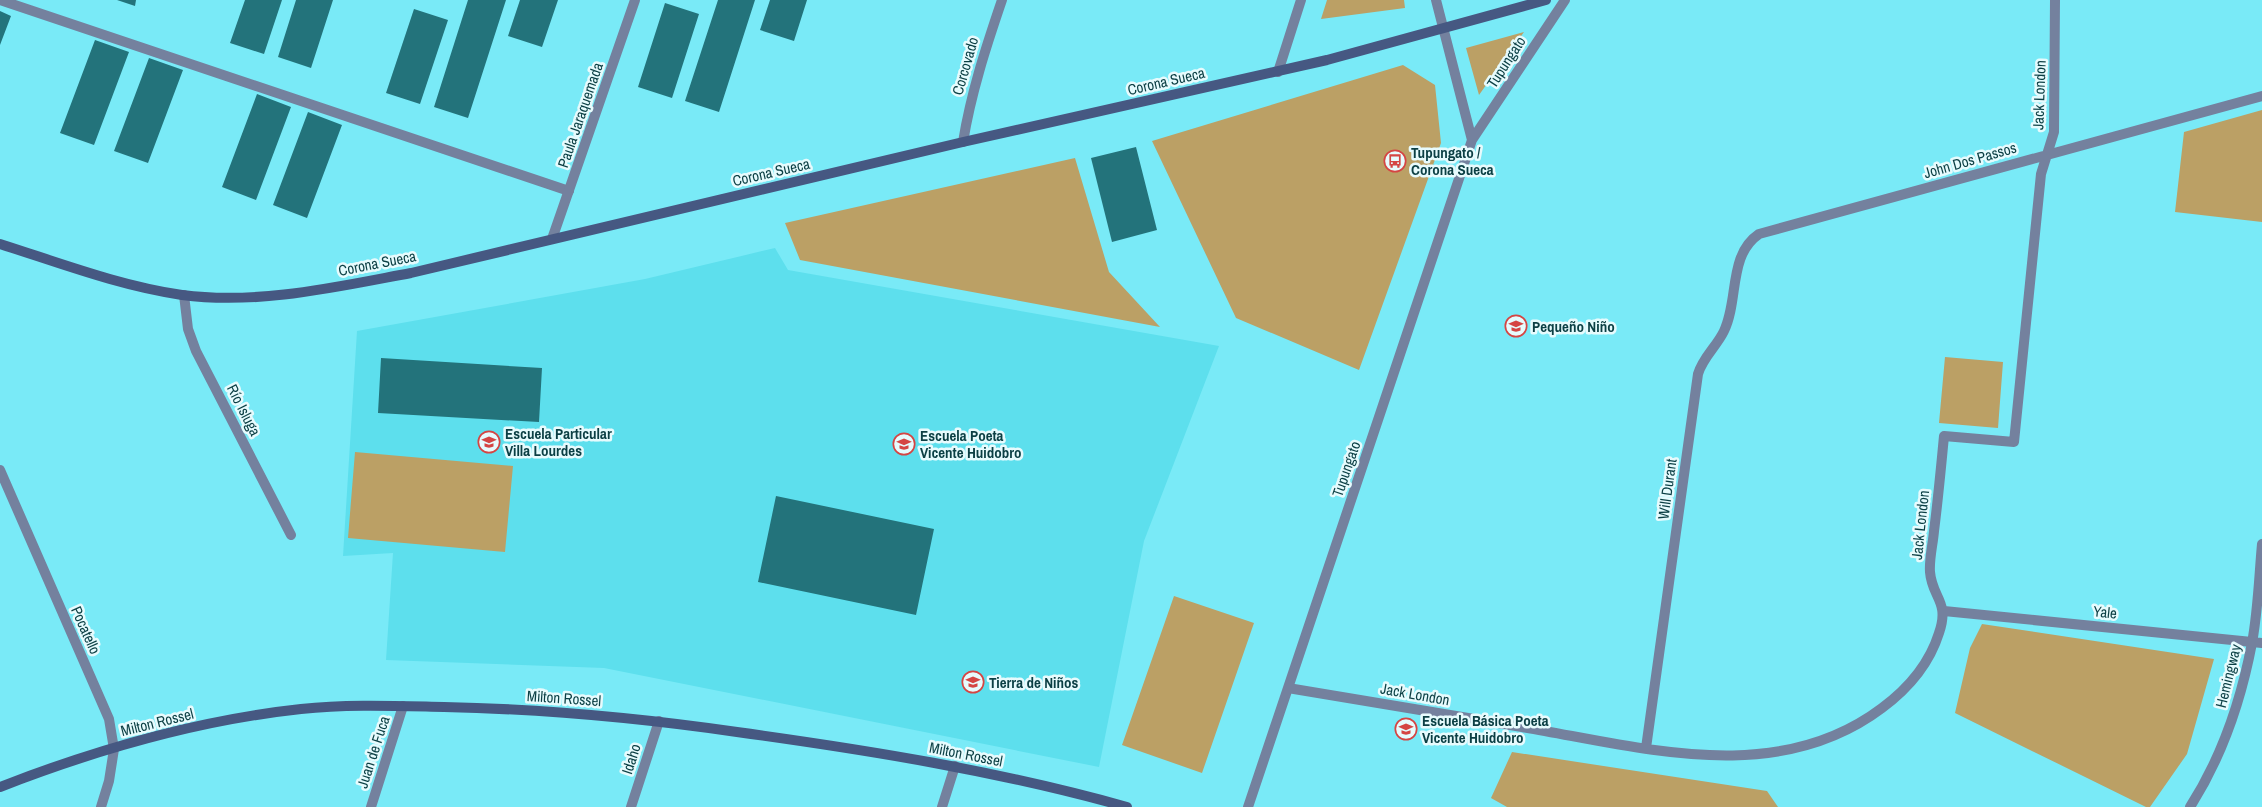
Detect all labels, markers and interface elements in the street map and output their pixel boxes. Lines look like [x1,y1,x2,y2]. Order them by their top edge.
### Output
street label: Tupungato [1481,32,1531,92]
street label: Corcovado [947,34,983,97]
street label: Paula Jaraquemada [552,59,608,170]
street label: Jack London [2027,60,2051,130]
street label: Corona Sueca [1125,62,1207,100]
street label: John Dos Passos [1921,137,2019,183]
place label: Tupungato / Corona Sueca [1411,142,1494,180]
bus stop icon: Tupungato / Corona Sueca [1383,149,1407,173]
street label: Corona Sueca [730,153,812,191]
street label: Corona Sueca [336,245,418,281]
school or university icon: Pequeño Niño [1504,314,1528,338]
place label: Pequeño Niño [1532,316,1615,337]
street label: Río Isluga [222,381,266,440]
place label: Escuela Particular Villa Lourdes [505,423,612,461]
place label: Escuela Poeta Vicente Huidobro [920,425,1022,463]
school or university icon: Escuela Particular Villa Lourdes [477,430,501,454]
school or university icon: Escuela Poeta Vicente Huidobro [892,432,916,456]
street label: Tupungato [1327,438,1365,500]
street label: Will Durant [1652,457,1682,521]
street label: Jack London [1906,489,1934,561]
street label: Yale [2092,600,2118,624]
street label: Pocatello [66,603,106,658]
street label: Hemingway [2210,641,2246,710]
school or university icon: Tierra de Niños [961,670,985,694]
place label: Tierra de Niños [989,672,1079,693]
street label: Jack London [1379,678,1451,710]
street label: Milton Rossel [526,685,602,711]
street label: Milton Rossel [118,703,196,741]
place label: Escuela Básica Poeta Vicente Huidobro [1422,710,1549,748]
street label: Juan de Fuca [351,713,395,791]
school or university icon: Escuela Básica Poeta Vicente Huidobro [1394,717,1418,741]
street label: Milton Rossel [927,737,1005,771]
street label: Idaho [616,741,646,777]

